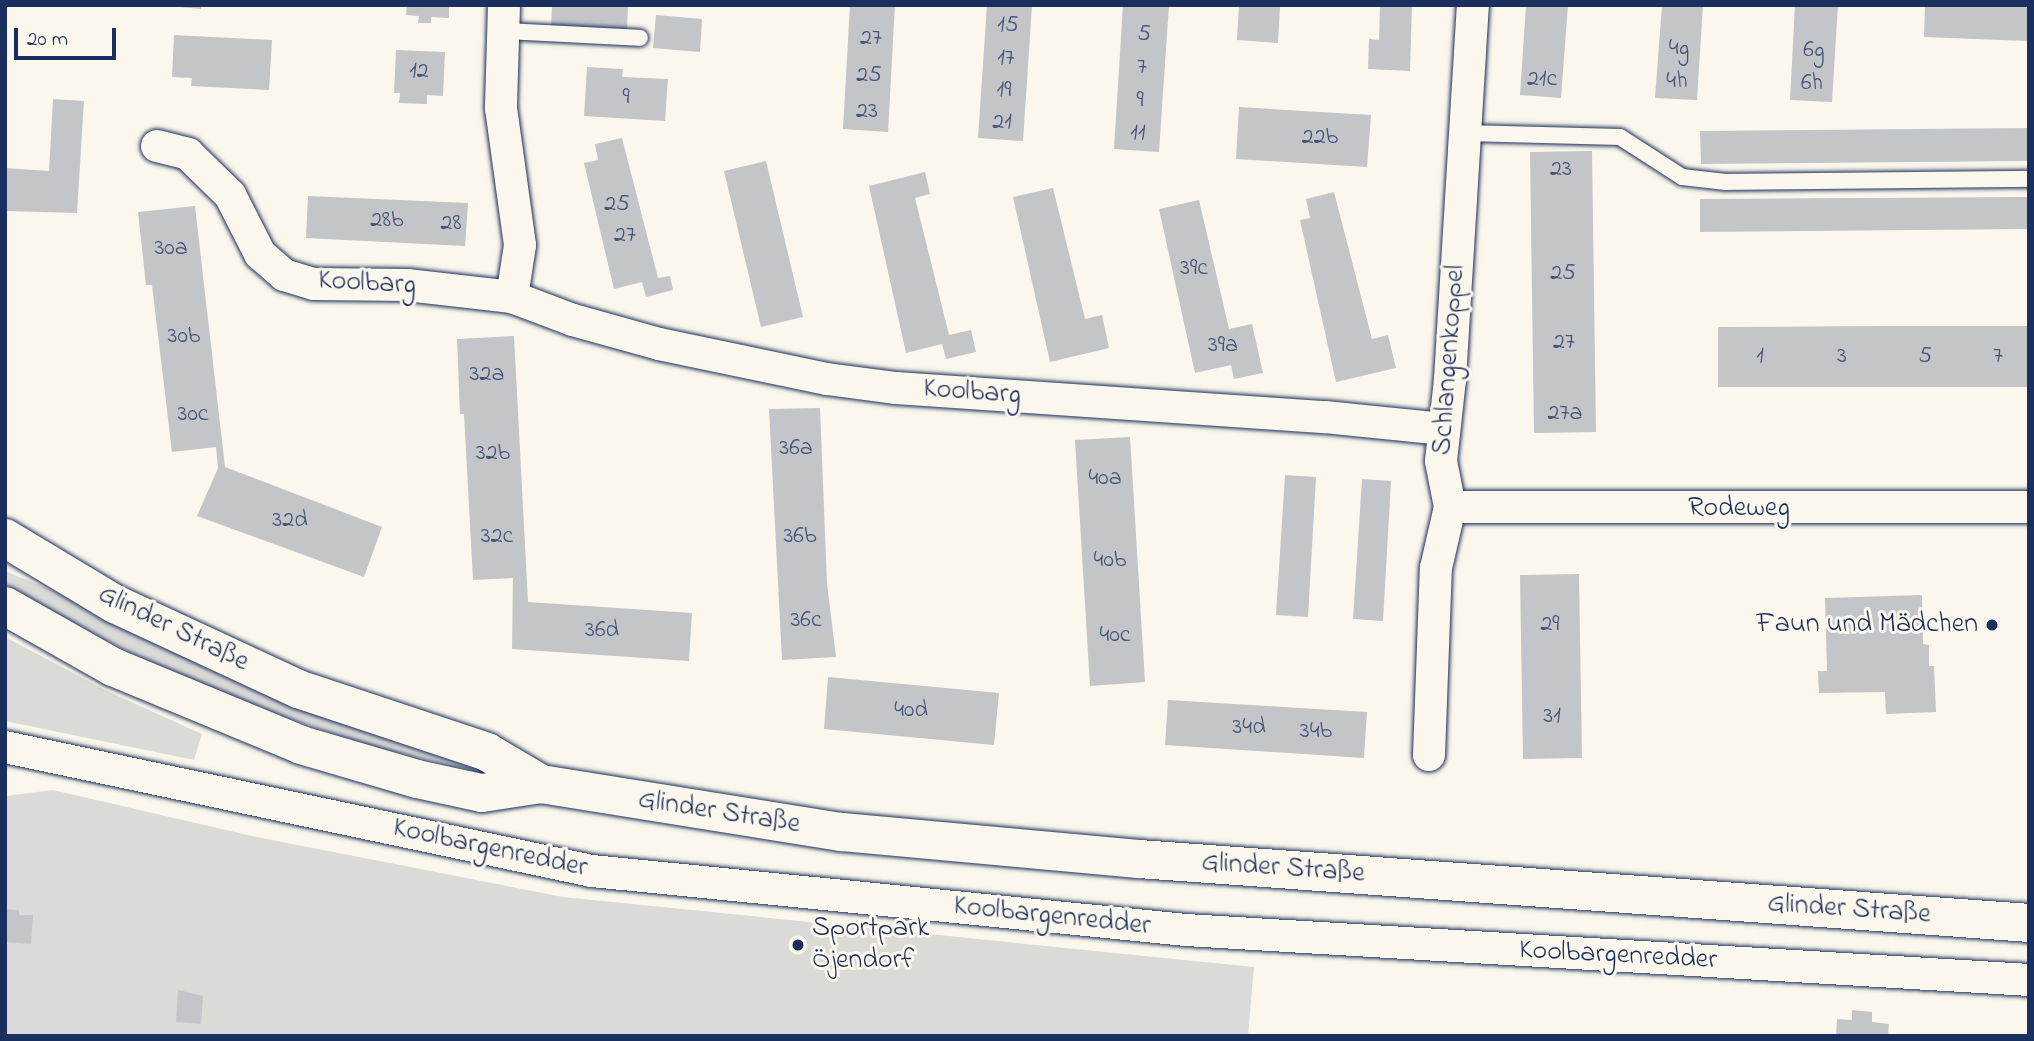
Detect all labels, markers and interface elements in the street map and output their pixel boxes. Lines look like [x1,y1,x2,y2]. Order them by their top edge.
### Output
house number: 15 [997,12,1019,40]
scale bar [18,14,119,58]
house number: 5 [1137,21,1151,49]
text: 20 m [27,25,68,55]
house number: 27 [860,25,882,53]
house number: 4g [1669,35,1689,63]
house number: 6g [1803,37,1825,65]
house number: 17 [997,45,1015,73]
house number: 7 [1137,54,1147,82]
house number: 12 [409,58,429,86]
house number: 25 [856,62,882,90]
house number: 21c [1527,66,1557,94]
house number: 4h [1666,68,1688,96]
house number: 6h [1801,70,1823,98]
house number: 19 [997,77,1011,105]
house number: 9 [622,84,630,112]
house number: 9 [1136,87,1144,115]
house number: 23 [856,98,878,126]
house number: 21 [992,109,1012,137]
house number: 11 [1130,120,1146,148]
house number: 22b [1302,124,1338,152]
house number: 23 [1550,156,1572,184]
house number: 25 [604,191,630,219]
house number: 28b [370,207,404,235]
house number: 28 [441,210,461,238]
house number: 27 [614,222,636,250]
house number: 30a [154,235,188,263]
house number: 39c [1180,255,1208,283]
house number: 25 [1550,260,1576,288]
street label: Schlangenkoppel [1427,264,1473,456]
street label: Koolbarg [317,265,417,303]
house number: 30b [168,323,200,351]
house number: 27 [1553,329,1575,357]
house number: 39a [1208,332,1238,360]
house number: 1 [1756,343,1764,371]
house number: 3 [1837,343,1847,371]
house number: 5 [1918,343,1932,371]
house number: 7 [1993,343,2003,371]
house number: 32a [470,361,504,389]
street label: Koolbarg [922,373,1022,413]
house number: 27a [1548,400,1582,428]
house number: 30c [178,401,208,429]
house number: 36a [779,435,813,463]
house number: 32b [476,440,510,468]
house number: 40a [1088,465,1122,493]
street label: Rodeweg [1688,492,1790,526]
house number: 32d [272,507,308,535]
house number: 32c [481,523,513,551]
house number: 36b [783,523,817,551]
house number: 40b [1094,547,1126,575]
street label: Glinder Straße [92,578,254,680]
house number: 36c [790,607,822,635]
place label: Faun und Mädchen [1757,608,1978,642]
house number: 29 [1540,611,1560,639]
house number: 36d [585,617,619,645]
marker: Faun und Mädchen [1984,617,2000,633]
house number: 40c [1100,622,1130,650]
house number: 40d [894,697,928,725]
house number: 31 [1543,703,1561,731]
house number: 34d [1232,714,1266,742]
house number: 34b [1300,718,1332,746]
street label: Glinder Straße [636,784,802,842]
street label: Koolbargenredder [390,812,590,886]
street label: Glinder Straße [1200,847,1366,891]
street label: Glinder Straße [1766,888,1932,932]
street label: Koolbargenredder [952,890,1152,944]
place label: Sportpark Öjendorf [812,912,929,978]
street label: Koolbargenredder [1518,934,1718,978]
marker: Sportpark Öjendorf [790,937,806,953]

